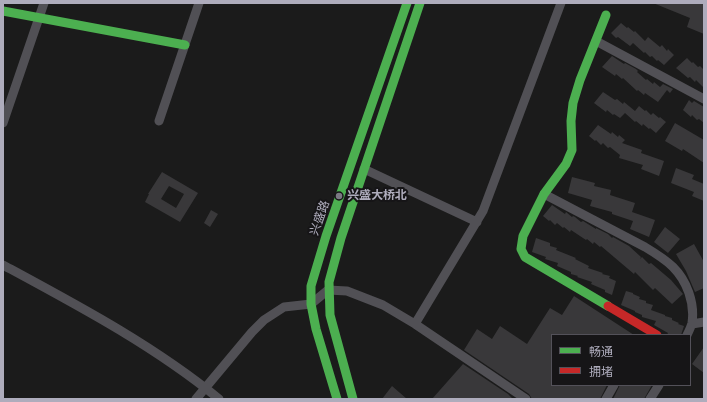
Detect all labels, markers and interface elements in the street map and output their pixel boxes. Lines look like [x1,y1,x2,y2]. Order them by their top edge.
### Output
place label: 兴盛大桥北 [347,189,407,203]
marker: 兴盛大桥北 [334,191,344,201]
street label: 兴盛路 [307,199,333,237]
legend [551,334,691,386]
text: 畅通 [589,345,613,359]
text: 拥堵 [589,365,613,379]

